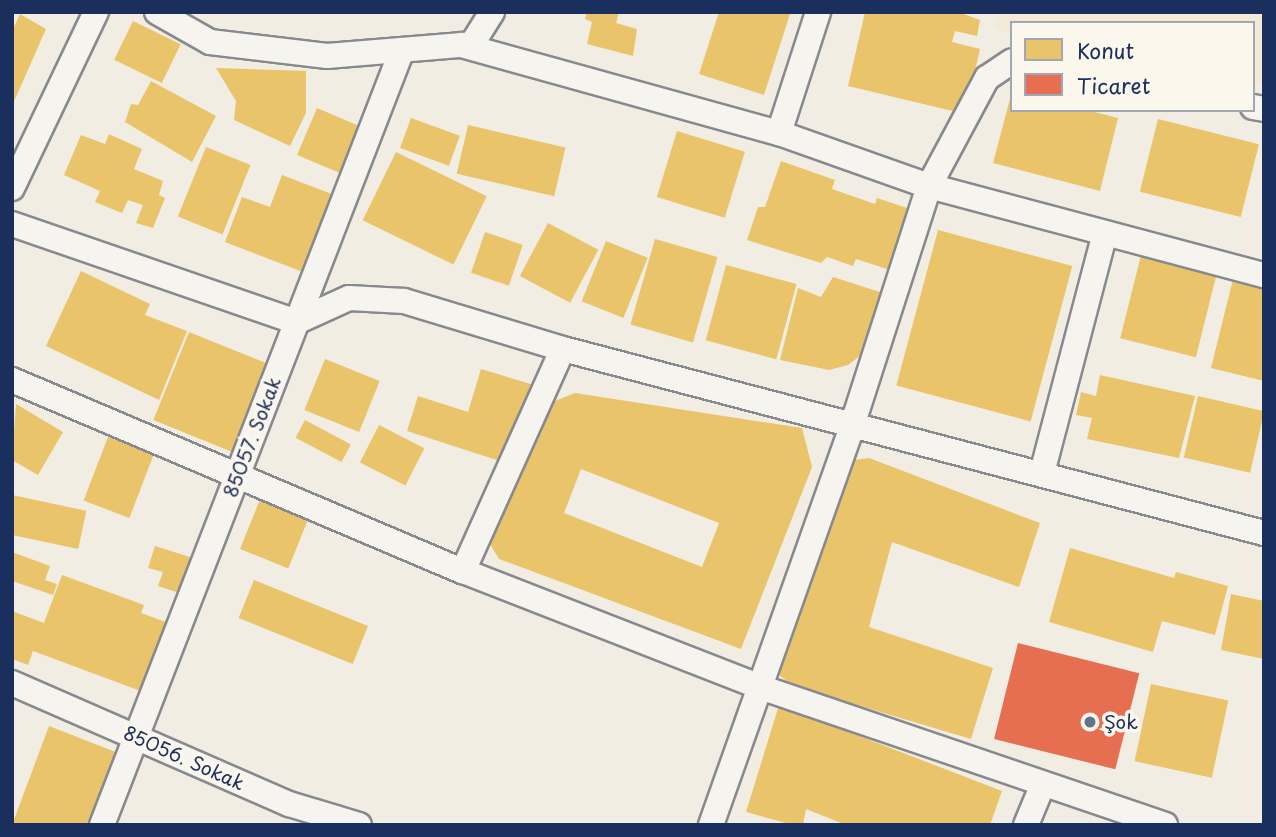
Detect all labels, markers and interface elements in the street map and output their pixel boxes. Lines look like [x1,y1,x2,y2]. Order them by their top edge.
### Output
legend [1010,21,1255,112]
text: Konut [1077,34,1134,66]
text: Ticaret [1077,69,1150,101]
street label: 85057. Sokak [219,374,285,500]
place label: Şok [1104,711,1138,733]
marker: Şok [1082,714,1098,730]
street label: 85056. Sokak [120,721,248,795]

